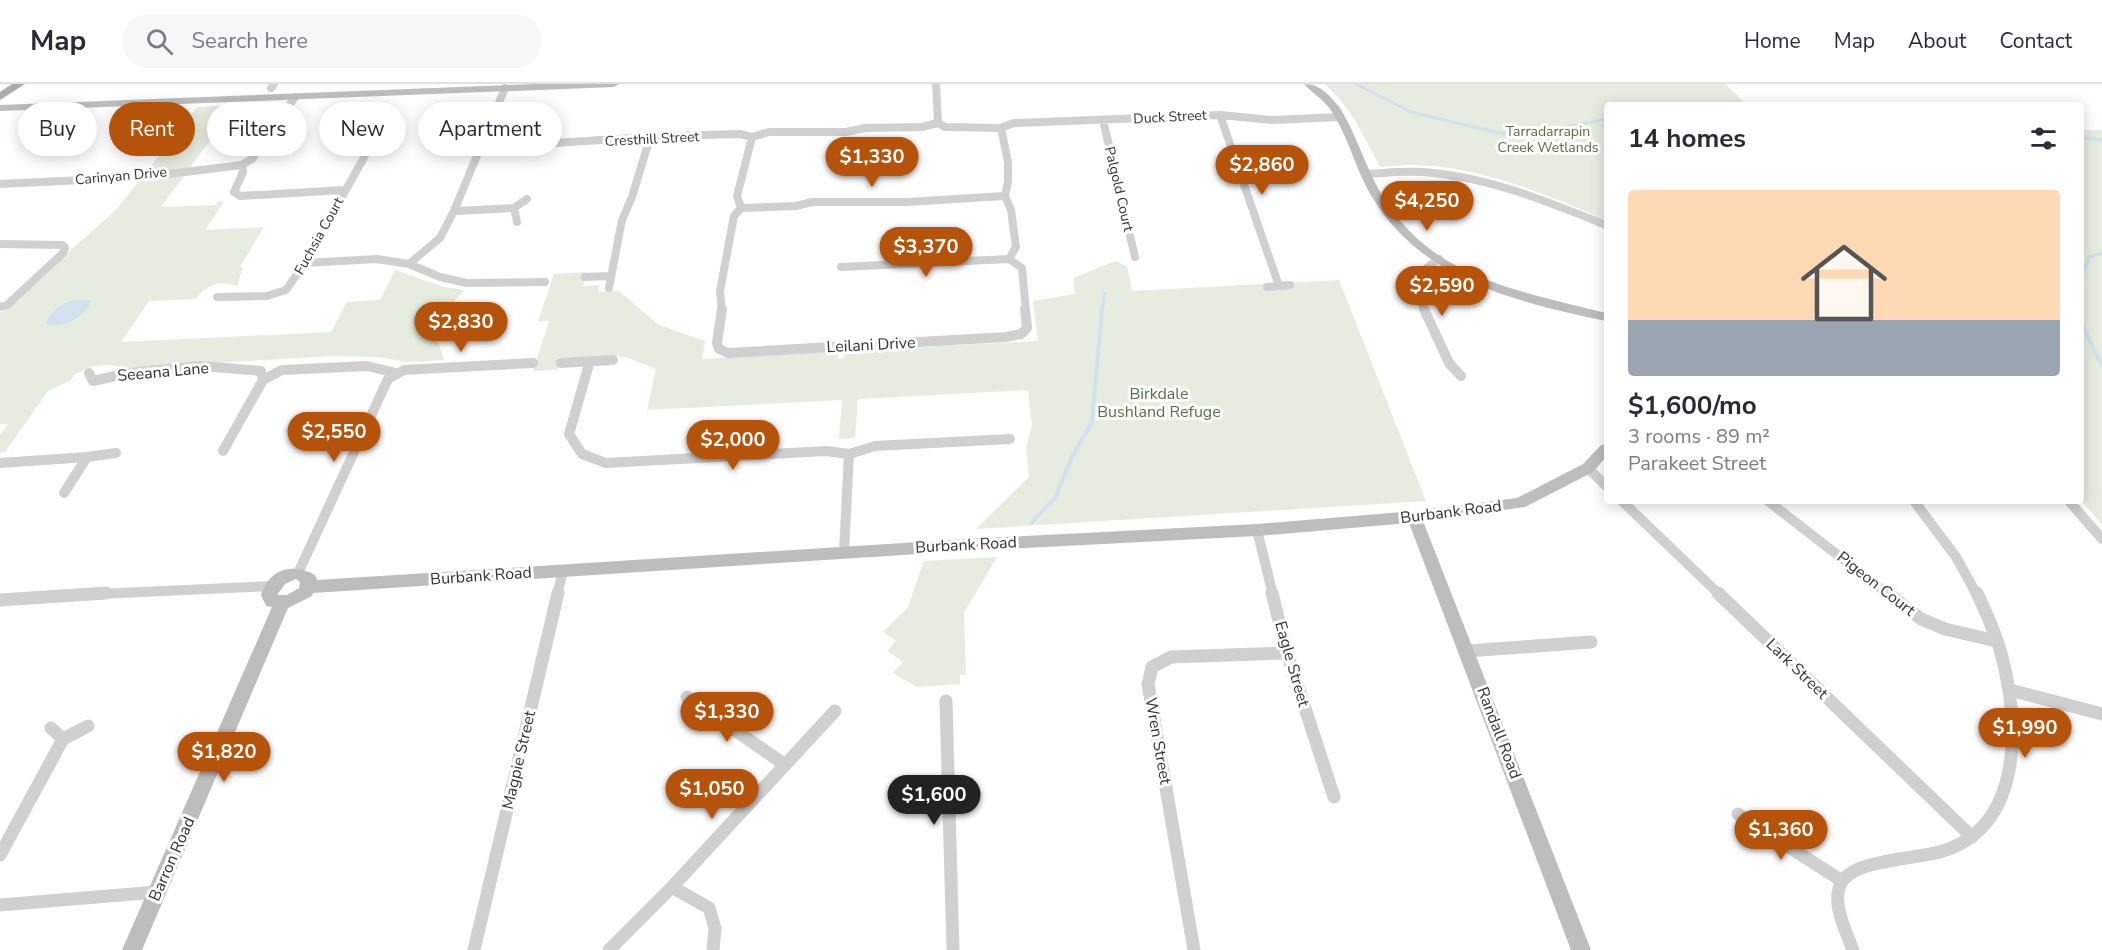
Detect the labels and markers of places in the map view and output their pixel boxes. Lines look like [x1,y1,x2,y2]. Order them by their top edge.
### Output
pin: $1,330 [823,137,921,188]
pin: $2,860 [1213,145,1311,196]
pin: $4,250 [1378,181,1476,232]
pin: $3,370 [877,227,975,278]
pin: $2,590 [1393,266,1491,317]
pin: $2,830 [412,302,510,353]
pin: $2,550 [285,412,383,463]
pin: $2,000 [684,420,782,471]
pin: $1,330 [678,692,776,743]
pin: $1,990 [1976,708,2074,759]
pin: $1,820 [175,732,273,783]
pin: $1,050 [663,769,761,820]
pin: $1,600 [885,775,983,826]
pin: $1,360 [1732,810,1830,861]

